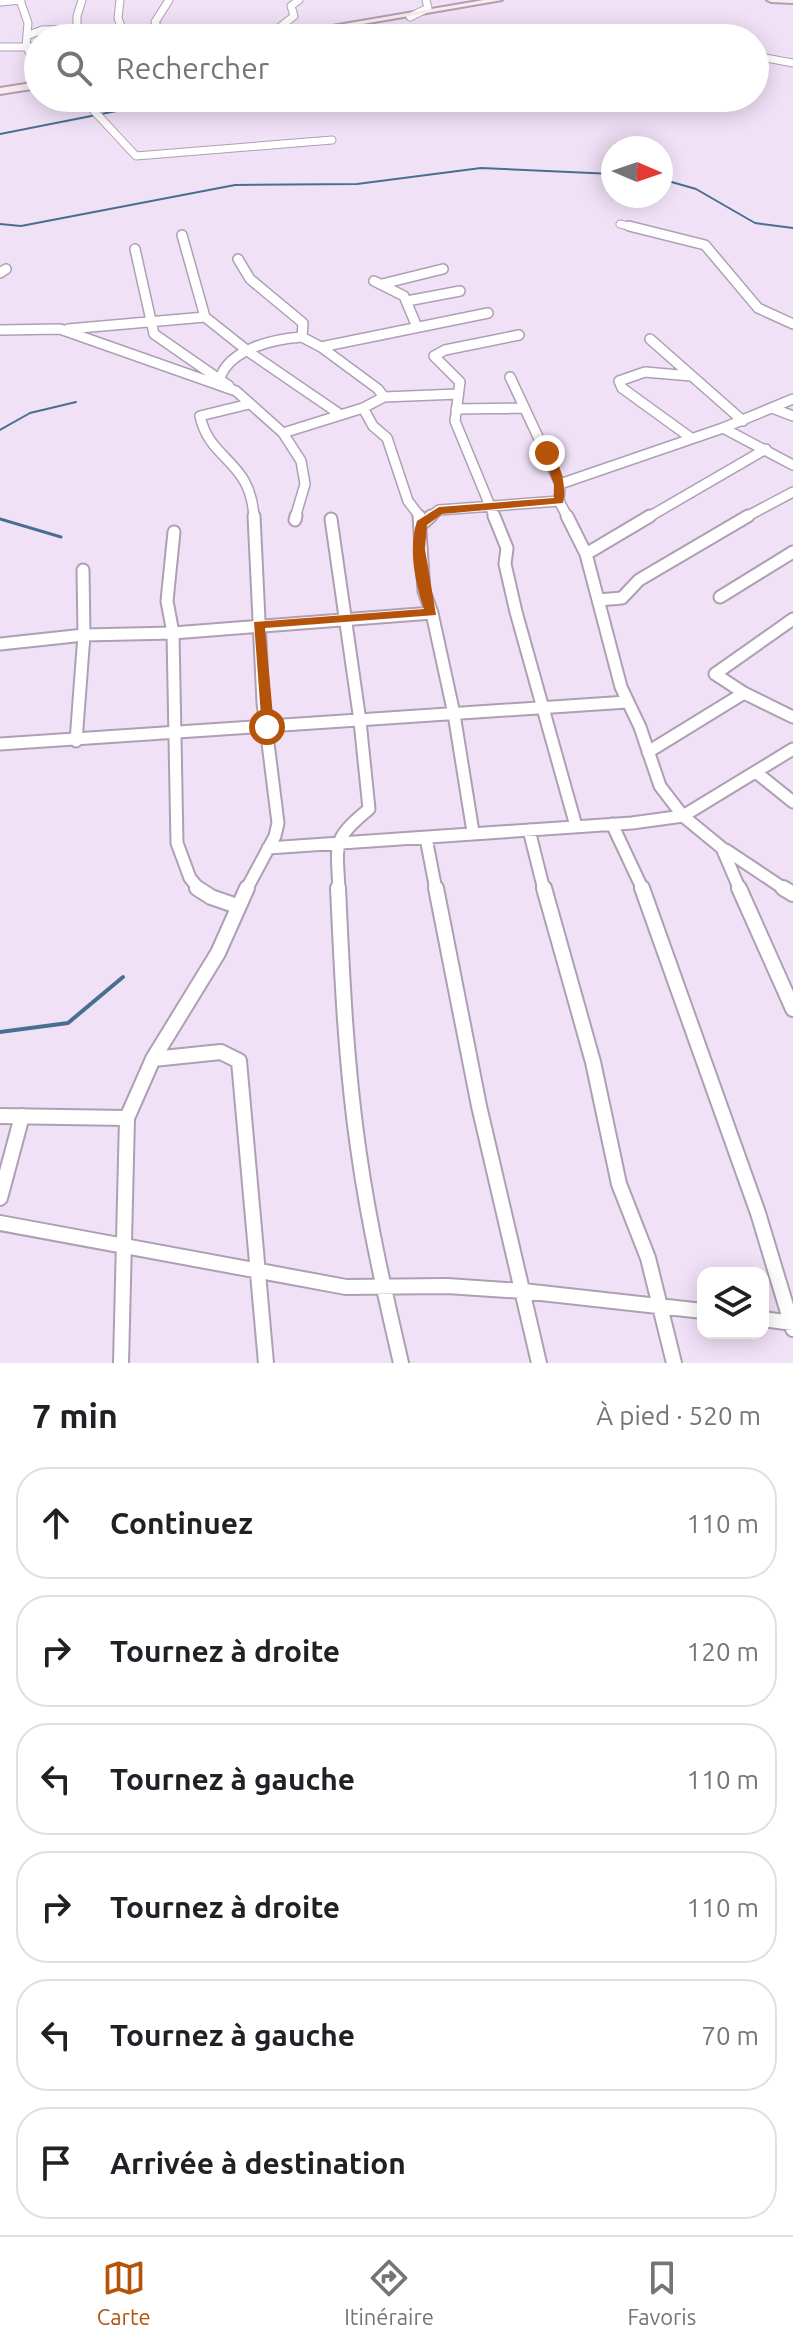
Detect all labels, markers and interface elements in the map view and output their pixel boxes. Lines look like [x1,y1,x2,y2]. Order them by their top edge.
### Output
search box [24,24,769,112]
icon: search [52,46,96,90]
text: Rechercher [116,51,269,85]
north arrow [601,136,673,208]
route end [529,435,565,471]
route start [249,709,285,745]
map controls [697,1267,769,1339]
button: layers [697,1267,769,1339]
text: 7 min [32,1396,118,1434]
text: À pied · 520 m [596,1401,761,1430]
icon: ahead [34,1501,78,1545]
text: Continuez [110,1506,253,1540]
text: 110 m [687,1509,759,1538]
icon: right [34,1629,78,1673]
text: Tournez à droite [110,1634,340,1668]
text: 120 m [687,1637,759,1666]
icon: left [34,1757,78,1801]
text: Tournez à gauche [110,1762,355,1796]
text: 110 m [687,1765,759,1794]
icon: right [34,1885,78,1929]
text: Tournez à droite [110,1890,340,1924]
text: 110 m [687,1893,759,1922]
icon: left [34,2013,78,2057]
text: Tournez à gauche [110,2018,355,2052]
text: 70 m [701,2021,759,2050]
icon: arrive [34,2141,78,2185]
text: Arrivée à destination [110,2146,406,2180]
tab: Carte [97,2256,151,2329]
tab: Itinéraire [344,2256,434,2329]
tab: Favoris [627,2256,696,2329]

